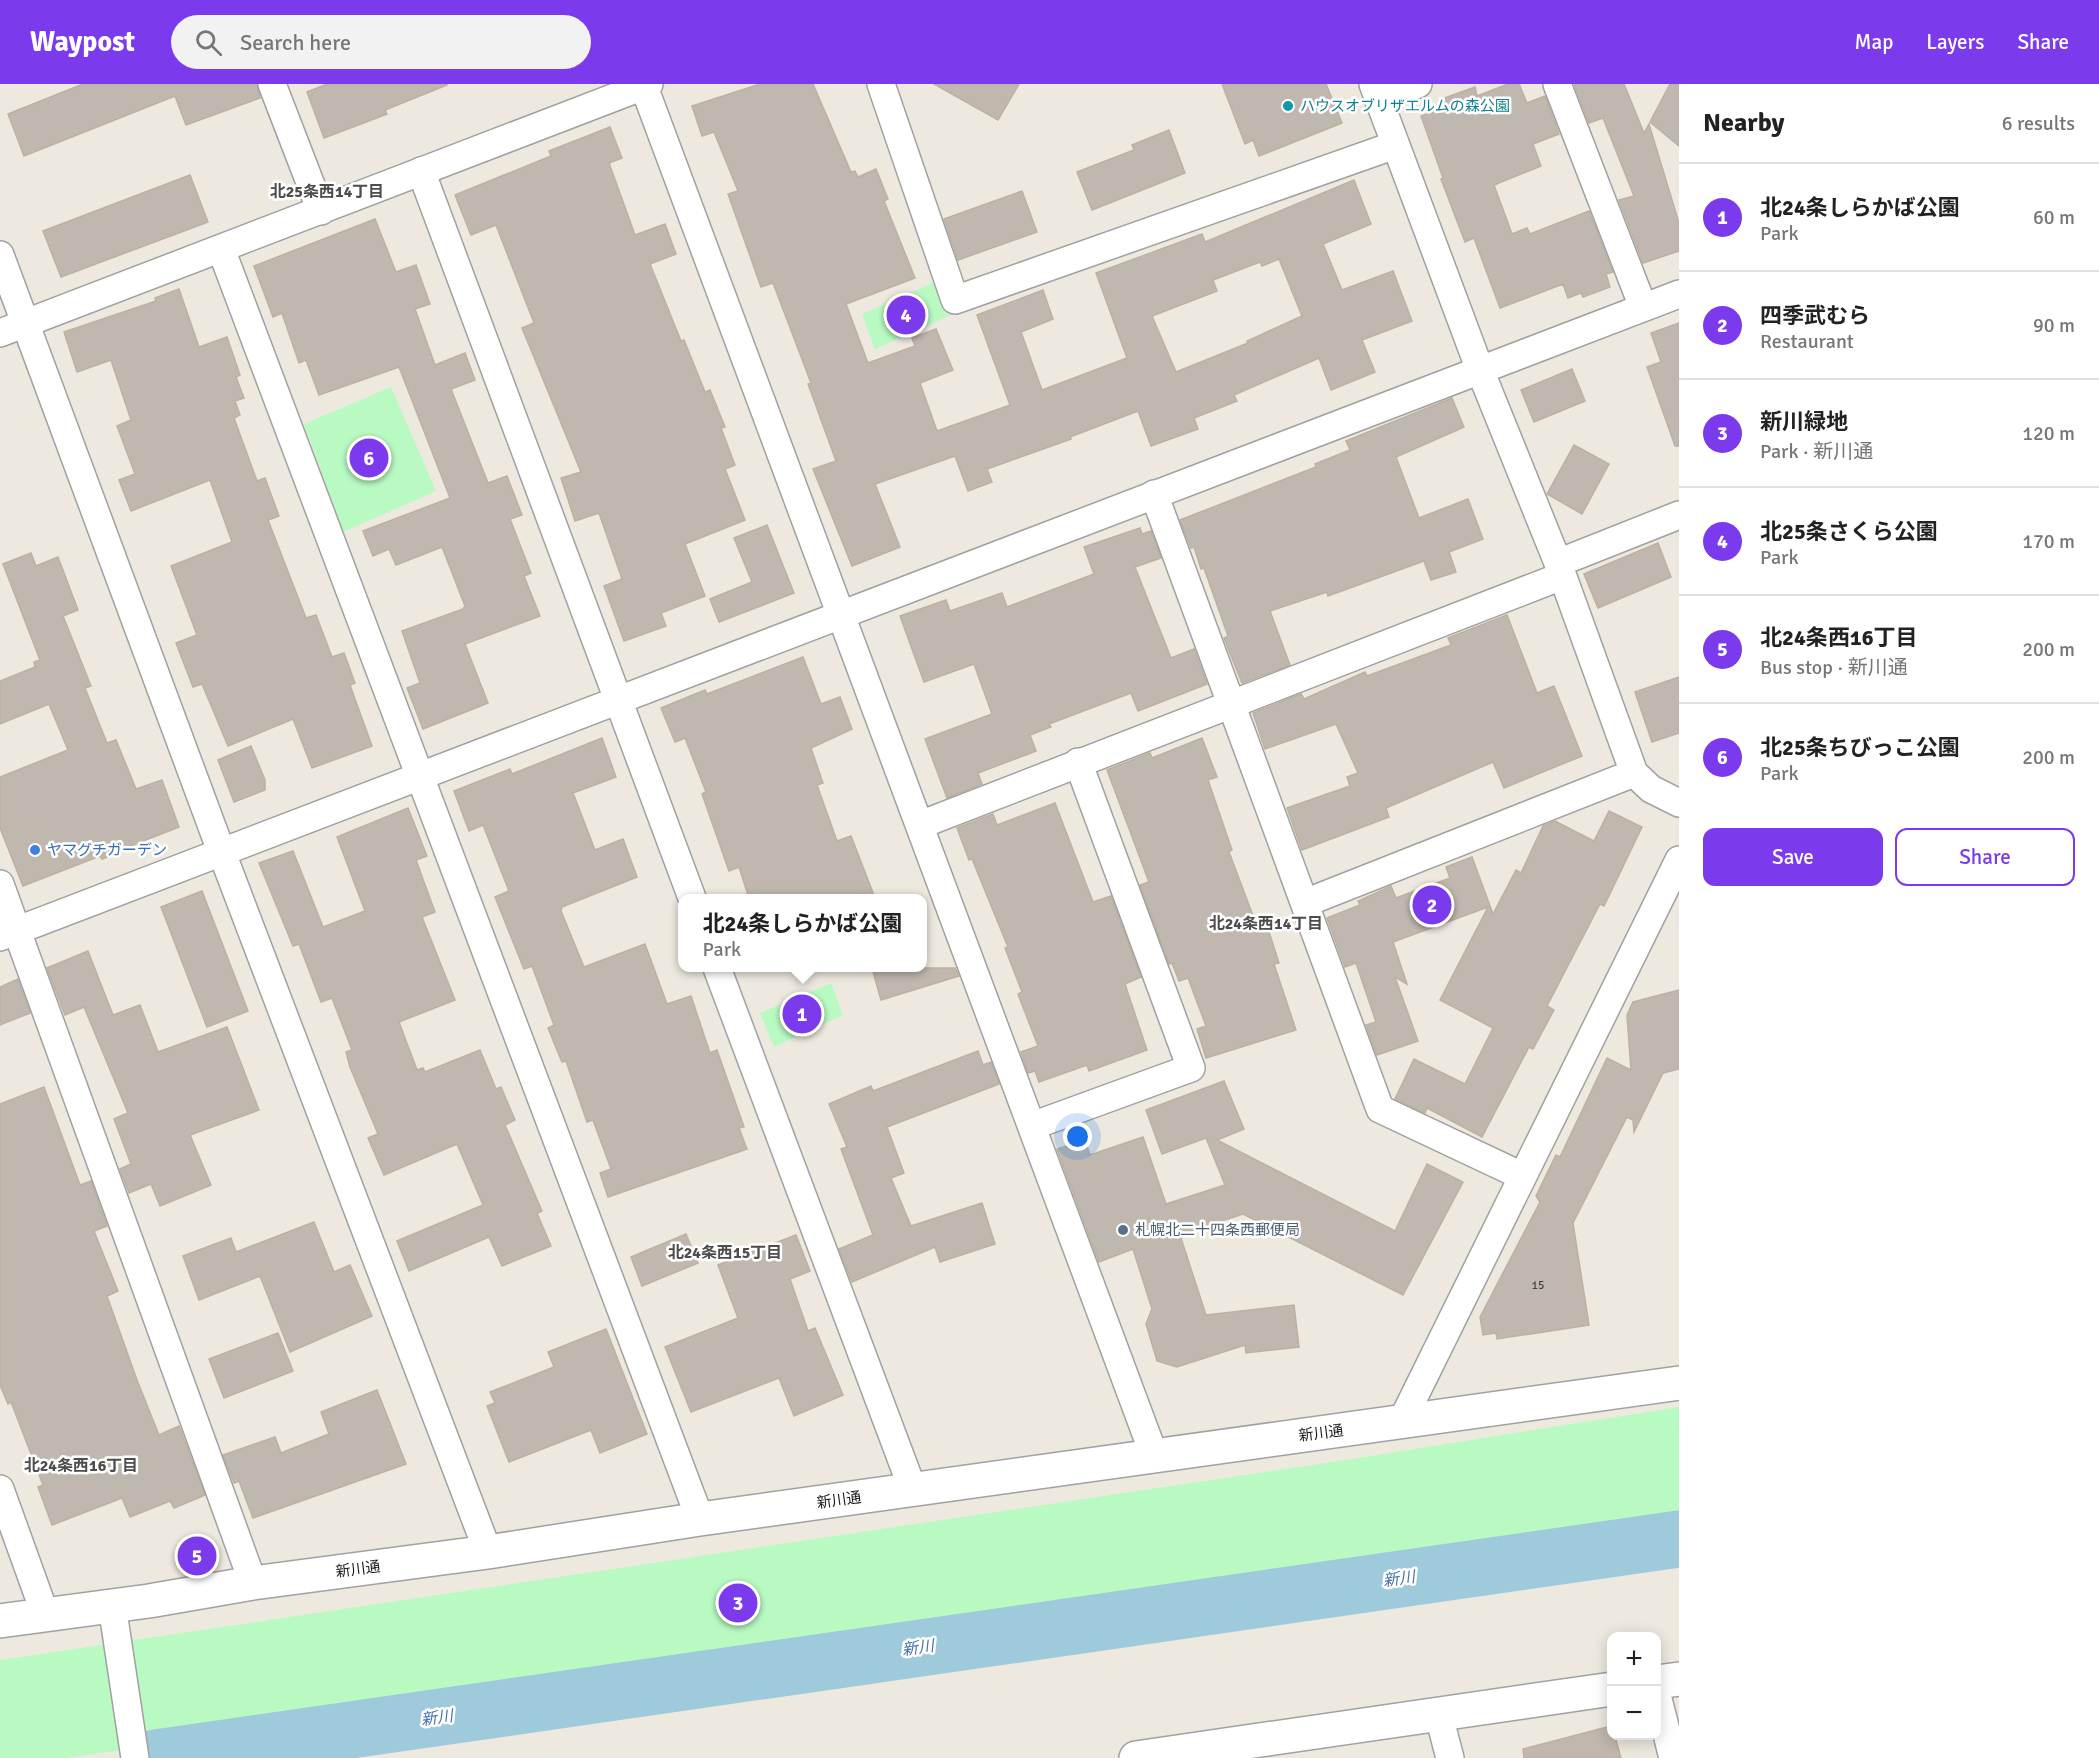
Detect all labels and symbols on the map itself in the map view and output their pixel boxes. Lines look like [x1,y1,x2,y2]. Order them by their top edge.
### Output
place label: ハウスオブリザエルムの森公園 [1300,97,1510,115]
marker: ハウスオブリザエルムの森公園 [1281,99,1295,113]
district label: 北25条西14丁目 [270,182,384,202]
pin: 4 [886,292,926,338]
pin: 6 [350,436,388,481]
place label: ヤマグチガーデン [47,841,167,859]
marker: ヤマグチガーデン [28,843,42,857]
pin: 2 [1412,882,1452,928]
district label: 北24条西14丁目 [1209,914,1323,934]
pin: 1 [782,992,822,1036]
your location [1063,1122,1092,1151]
place label: 札幌北二十四条西郵便局 [1135,1221,1300,1239]
marker: 札幌北二十四条西郵便局 [1116,1223,1130,1237]
district label: 北24条西15丁目 [668,1243,782,1263]
house number: 15 [1532,1278,1544,1293]
street label: 新川通 [1298,1421,1344,1445]
district label: 北24条西16丁目 [24,1456,138,1476]
street label: 新川通 [815,1488,863,1512]
pin: 5 [178,1534,216,1578]
street label: 新川通 [335,1557,381,1581]
water label: 新川 [1382,1567,1418,1591]
pin: 3 [718,1580,758,1625]
water label: 新川 [901,1636,937,1660]
water label: 新川 [420,1706,456,1730]

